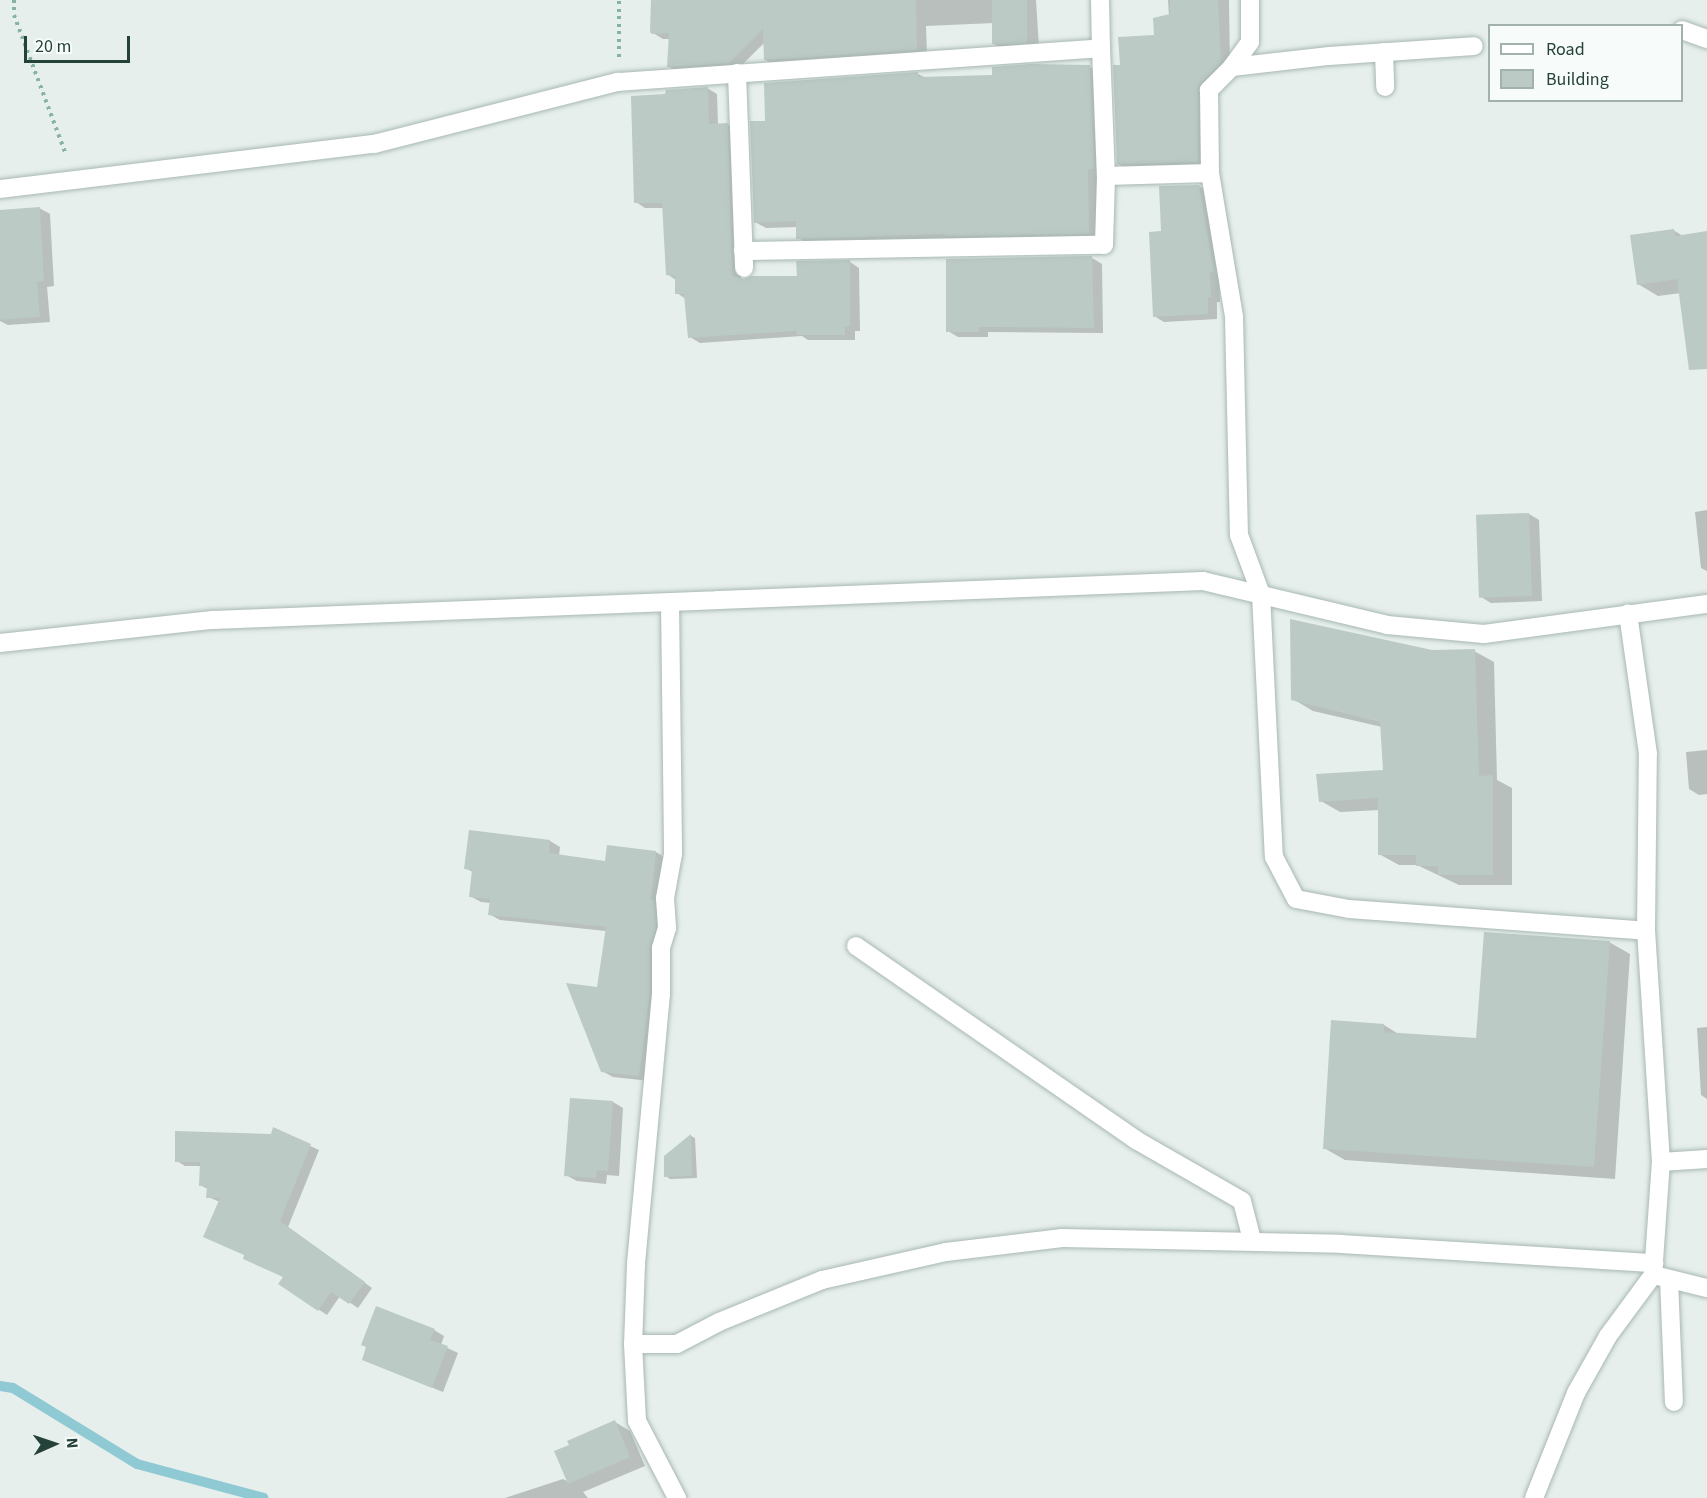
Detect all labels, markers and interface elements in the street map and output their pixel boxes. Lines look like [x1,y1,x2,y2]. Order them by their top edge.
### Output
scale bar [27,24,134,62]
legend [1488,24,1683,102]
text: 20 m [35,34,71,59]
text: Road [1546,37,1585,62]
text: Building [1546,67,1609,92]
north arrow [24,1414,84,1474]
text: N [61,1437,83,1449]

